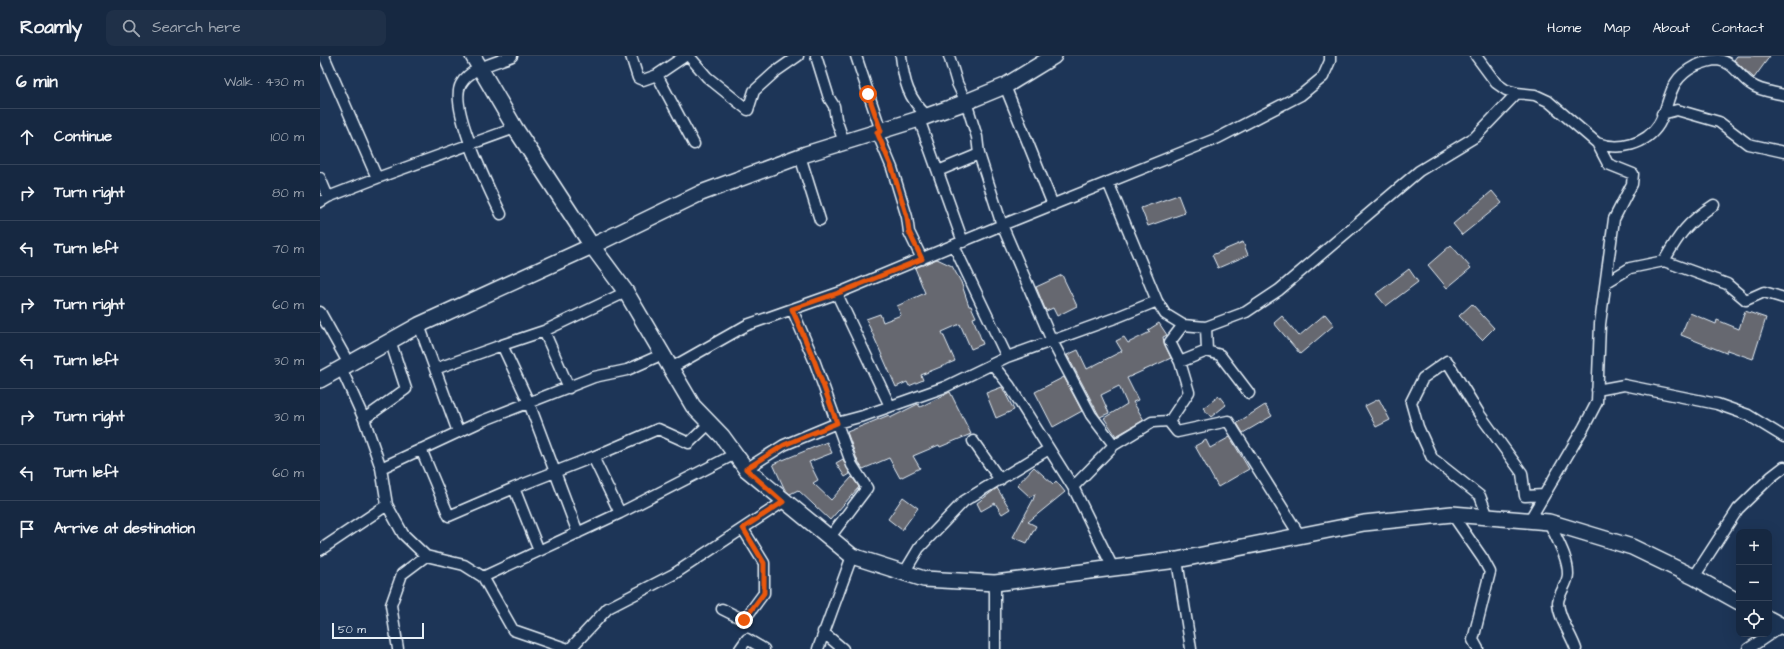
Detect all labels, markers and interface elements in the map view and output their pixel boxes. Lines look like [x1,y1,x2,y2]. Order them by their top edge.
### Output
search box [106,10,386,46]
text: Roamly [20,14,82,41]
icon: search [120,17,142,39]
text: Search here [152,17,241,38]
text: Home [1547,18,1582,38]
text: Map [1604,18,1630,38]
text: About [1652,18,1690,38]
text: Contact [1712,18,1764,38]
text: 6 min [16,70,58,94]
text: Walk · 430 m [224,73,304,91]
route start [859,85,877,103]
icon: ahead [16,126,38,148]
text: Continue [54,126,112,147]
text: 100 m [271,128,304,146]
icon: right [16,182,38,204]
text: Turn right [54,182,125,203]
text: 80 m [272,184,304,202]
icon: left [16,238,38,260]
text: Turn left [54,238,118,259]
text: 70 m [272,240,304,258]
icon: right [16,294,38,316]
text: Turn right [54,294,125,315]
text: 60 m [272,296,304,314]
icon: left [16,350,38,372]
text: Turn left [54,350,118,371]
text: 30 m [274,352,304,370]
icon: right [16,406,38,428]
text: Turn right [54,406,125,427]
text: 30 m [274,408,304,426]
icon: left [16,462,38,484]
text: Turn left [54,462,118,483]
text: 60 m [272,464,304,482]
icon: arrive [16,518,38,540]
text: Arrive at destination [54,518,195,539]
map controls [1736,529,1772,637]
button: + [1736,529,1772,565]
button: − [1736,565,1772,601]
button: locate [1736,601,1772,637]
route end [735,611,753,629]
scale bar [332,621,424,640]
text: 50 m [338,622,366,637]

